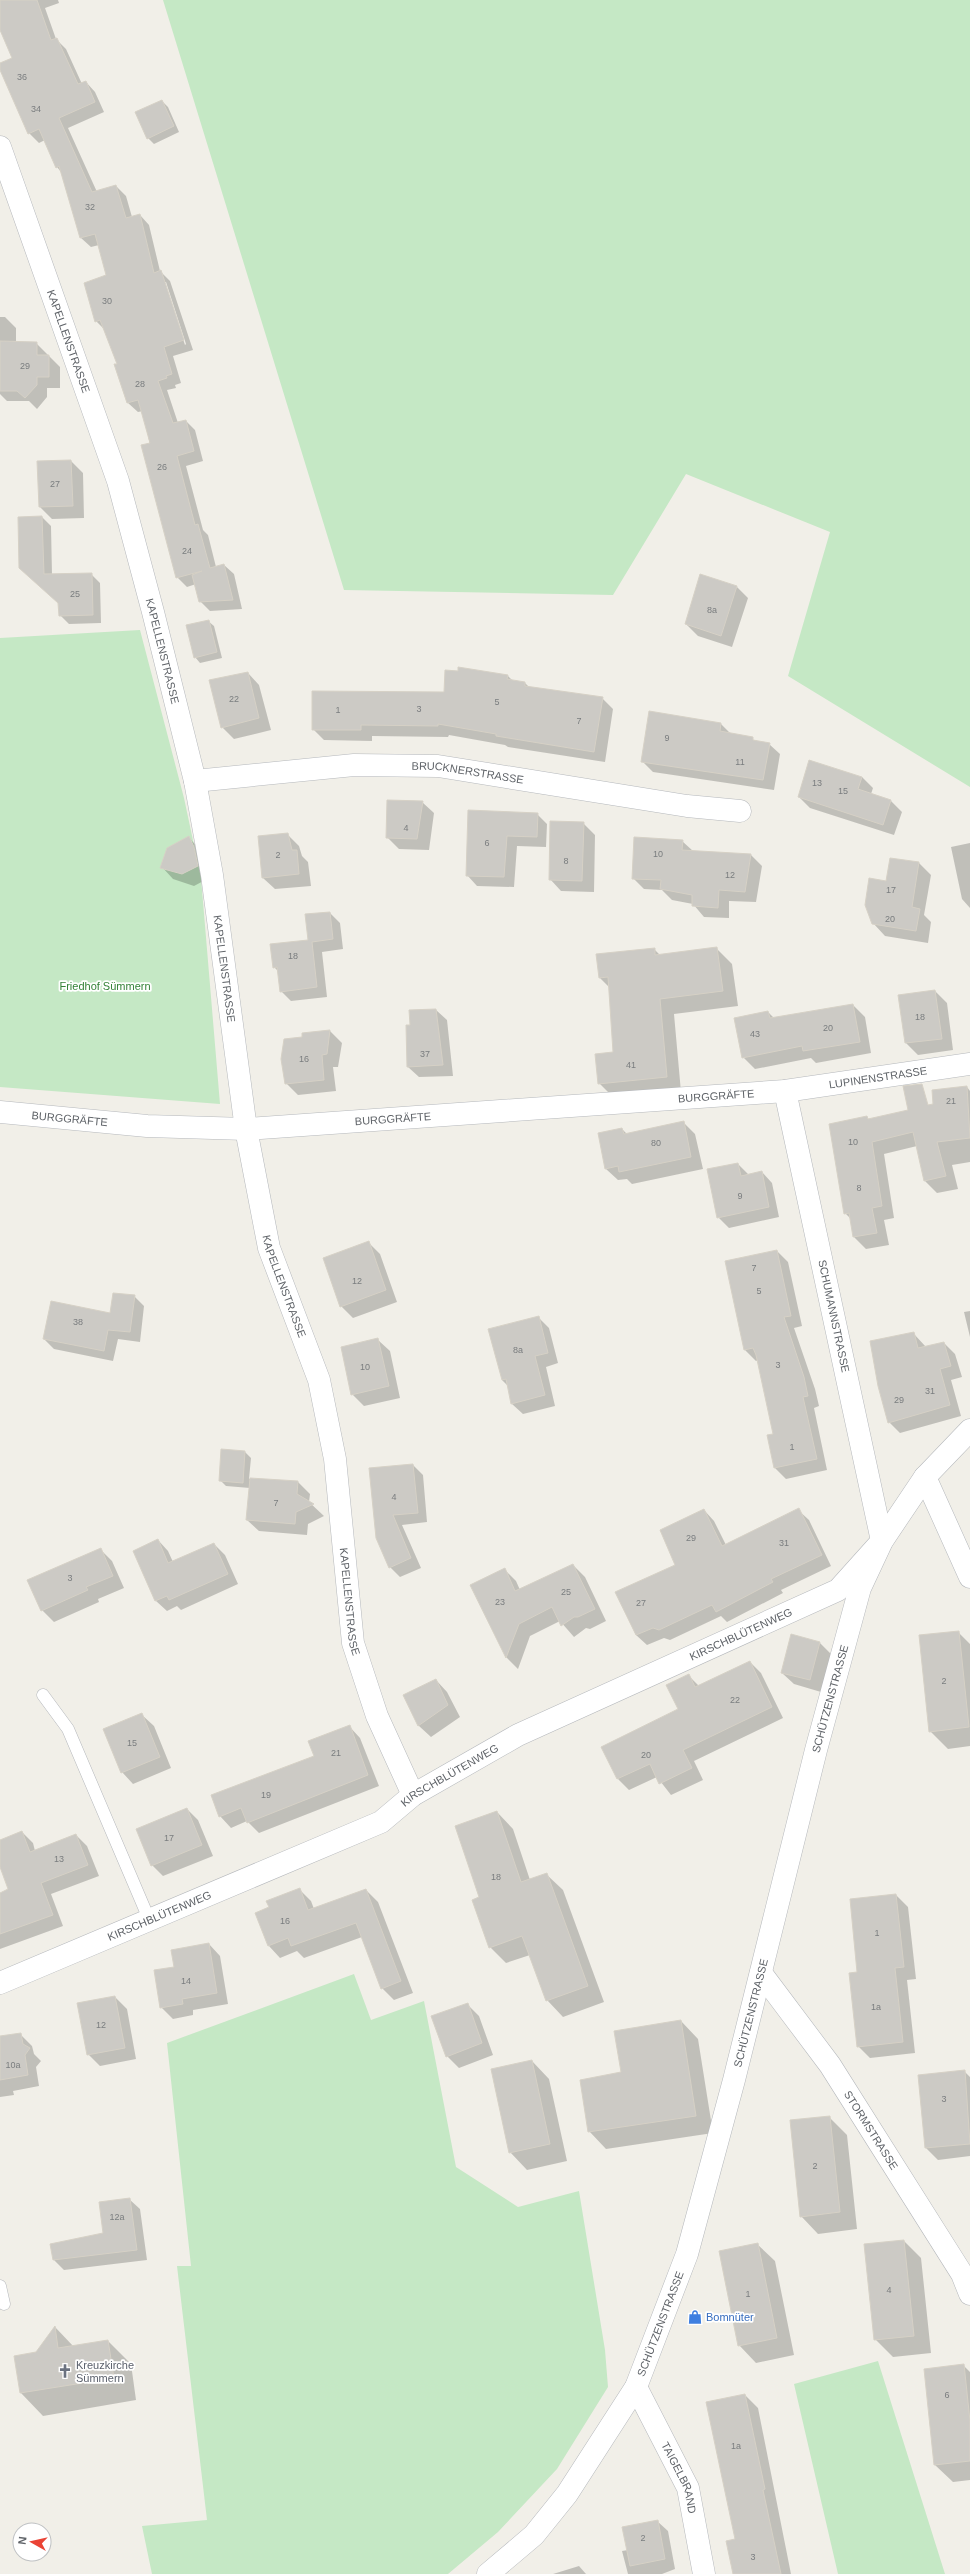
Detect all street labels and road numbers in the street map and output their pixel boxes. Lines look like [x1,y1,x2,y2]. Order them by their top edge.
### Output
street label: KAPELLENSTRASSE [45,288,92,394]
street label: KAPELLENSTRASSE [144,597,182,705]
street label: BRUCKNERSTRASSE [412,760,525,786]
street label: KAPELLENSTRASSE [211,914,238,1023]
street label: LUPINENSTRASSE [828,1064,928,1091]
street label: BURGGRÄFTE [678,1087,755,1105]
street label: BURGGRÄFTE [31,1109,108,1128]
street label: BURGGRÄFTE [354,1110,431,1127]
street label: KAPELLENSTRASSE [261,1234,308,1339]
street label: SCHUMANNSTRASSE [816,1259,852,1373]
street label: KAPELLENSTRASSE [338,1547,363,1657]
street label: KIRSCHBLÜTENWEG [688,1606,794,1663]
street label: SCHÜTZENSTRASSE [810,1644,850,1754]
street label: KIRSCHBLÜTENWEG [398,1742,500,1809]
street label: KIRSCHBLÜTENWEG [106,1888,213,1943]
street label: SCHÜTZENSTRASSE [731,1957,770,2068]
street label: STORMSTRASSE [842,2088,900,2172]
street label: SCHÜTZENSTRASSE [635,2270,686,2378]
street label: TAIGELBRAND [659,2440,699,2515]

